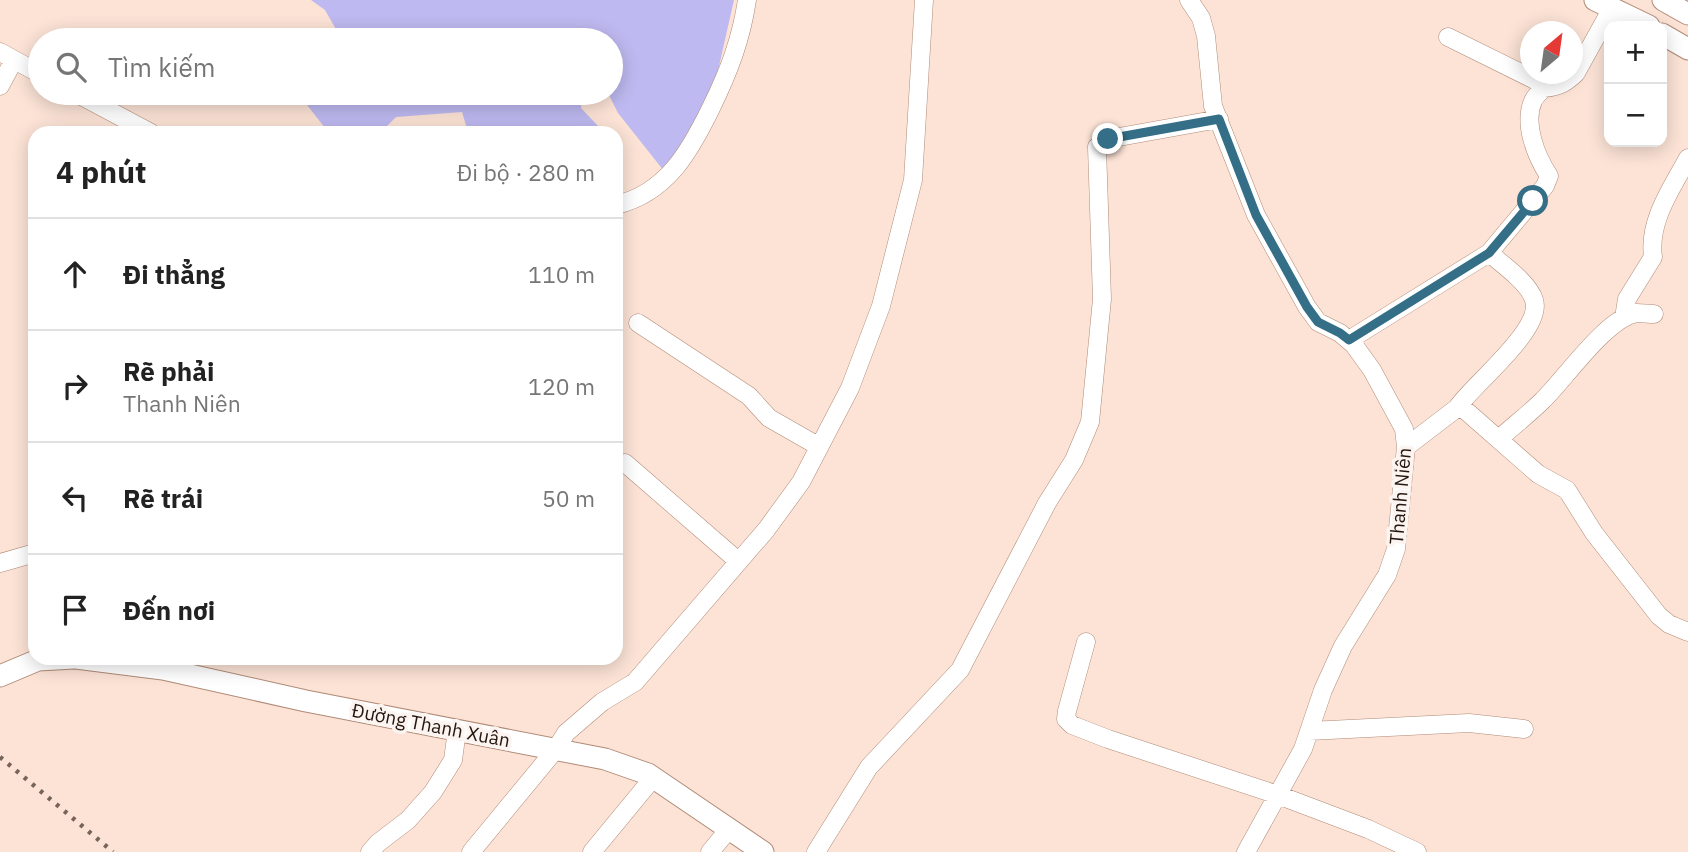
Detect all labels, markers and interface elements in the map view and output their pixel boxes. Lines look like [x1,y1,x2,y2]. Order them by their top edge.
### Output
north arrow [1520,21,1583,84]
map controls [1604,21,1667,147]
button: + [1604,21,1667,84]
search box [28,28,623,105]
icon: search [52,48,90,86]
text: Tìm kiếm [108,50,215,84]
button: − [1604,84,1667,147]
route end [1092,123,1123,154]
text: 4 phút [56,152,147,191]
text: Đi bộ · 280 m [457,157,595,187]
route start [1517,185,1548,216]
icon: ahead [56,255,94,293]
text: Đi thẳng [123,257,225,291]
text: 110 m [528,259,595,289]
text: Rẽ phải [123,354,214,388]
icon: right [56,367,94,405]
text: 120 m [528,371,595,401]
text: Thanh Niên [123,388,241,418]
street label: Thanh Niên [1384,446,1416,546]
icon: left [56,479,94,517]
text: Rẽ trái [123,481,203,515]
text: 50 m [542,483,595,513]
icon: arrive [56,591,94,629]
text: Đến nơi [123,593,215,627]
street label: Đường Thanh Xuân [350,698,512,752]

